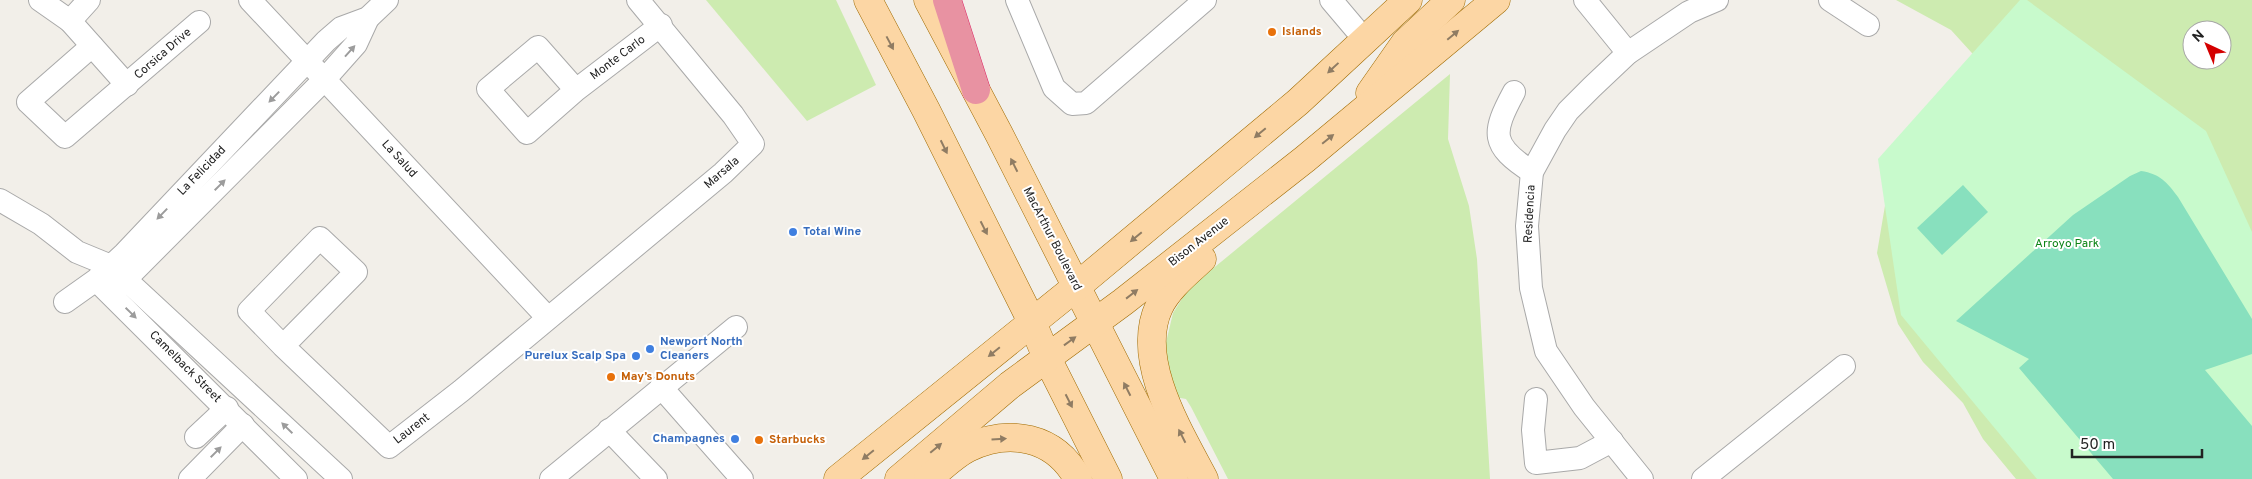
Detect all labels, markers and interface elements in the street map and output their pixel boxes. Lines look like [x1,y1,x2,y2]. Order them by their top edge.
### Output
north arrow [2182,20,2232,70]
place label: Islands [1282,24,1322,40]
street label: Corsica Drive [131,25,195,83]
marker: Islands [1266,26,1278,38]
text: N [2189,27,2209,46]
one-way arrow [1447,30,1460,41]
street label: Monte Carlo [587,32,649,84]
one-way arrow [886,36,894,50]
one-way arrow [344,46,356,58]
one-way arrow [1328,62,1340,74]
one-way arrow [268,90,280,102]
one-way arrow [1254,127,1267,138]
one-way arrow [1322,134,1335,145]
street label: La Salud [377,137,421,181]
one-way arrow [940,140,948,154]
street label: La Felicidad [174,143,230,199]
street label: Marsala [701,153,743,193]
one-way arrow [1010,158,1018,172]
one-way arrow [214,180,226,192]
street label: MacArthur Boulevard [1019,184,1085,294]
street label: Residencia [1520,184,1540,244]
one-way arrow [156,208,168,220]
street label: Bison Avenue [1166,213,1232,271]
one-way arrow [980,220,988,235]
place label: Total Wine [803,224,861,240]
marker: Total Wine [787,226,799,238]
one-way arrow [1129,232,1142,243]
park label: Arroyo Park [2035,236,2099,252]
one-way arrow [1126,289,1139,300]
one-way arrow [125,307,137,319]
street label: Camelback Street [145,327,225,407]
place label: Newport North Cleaners [660,334,743,364]
one-way arrow [1063,336,1077,346]
marker: Newport North Cleaners [644,343,656,355]
one-way arrow [987,347,1000,357]
place label: Purelux Scalp Spa [525,348,626,364]
marker: Purelux Scalp Spa [630,350,642,362]
place label: May’s Donuts [621,369,695,385]
marker: May’s Donuts [605,371,617,383]
one-way arrow [1123,382,1131,396]
one-way arrow [1065,394,1073,408]
street label: Laurent [391,410,433,448]
one-way arrow [281,422,293,434]
scale bar [2072,426,2202,458]
one-way arrow [1178,428,1186,443]
place label: Champagnes [653,431,725,447]
place label: Starbucks [769,432,825,448]
marker: Champagnes [729,433,741,445]
marker: Starbucks [753,434,765,446]
one-way arrow [991,434,1007,442]
text: 50 m [2080,436,2115,455]
one-way arrow [930,442,943,453]
one-way arrow [210,446,222,458]
one-way arrow [862,449,875,460]

